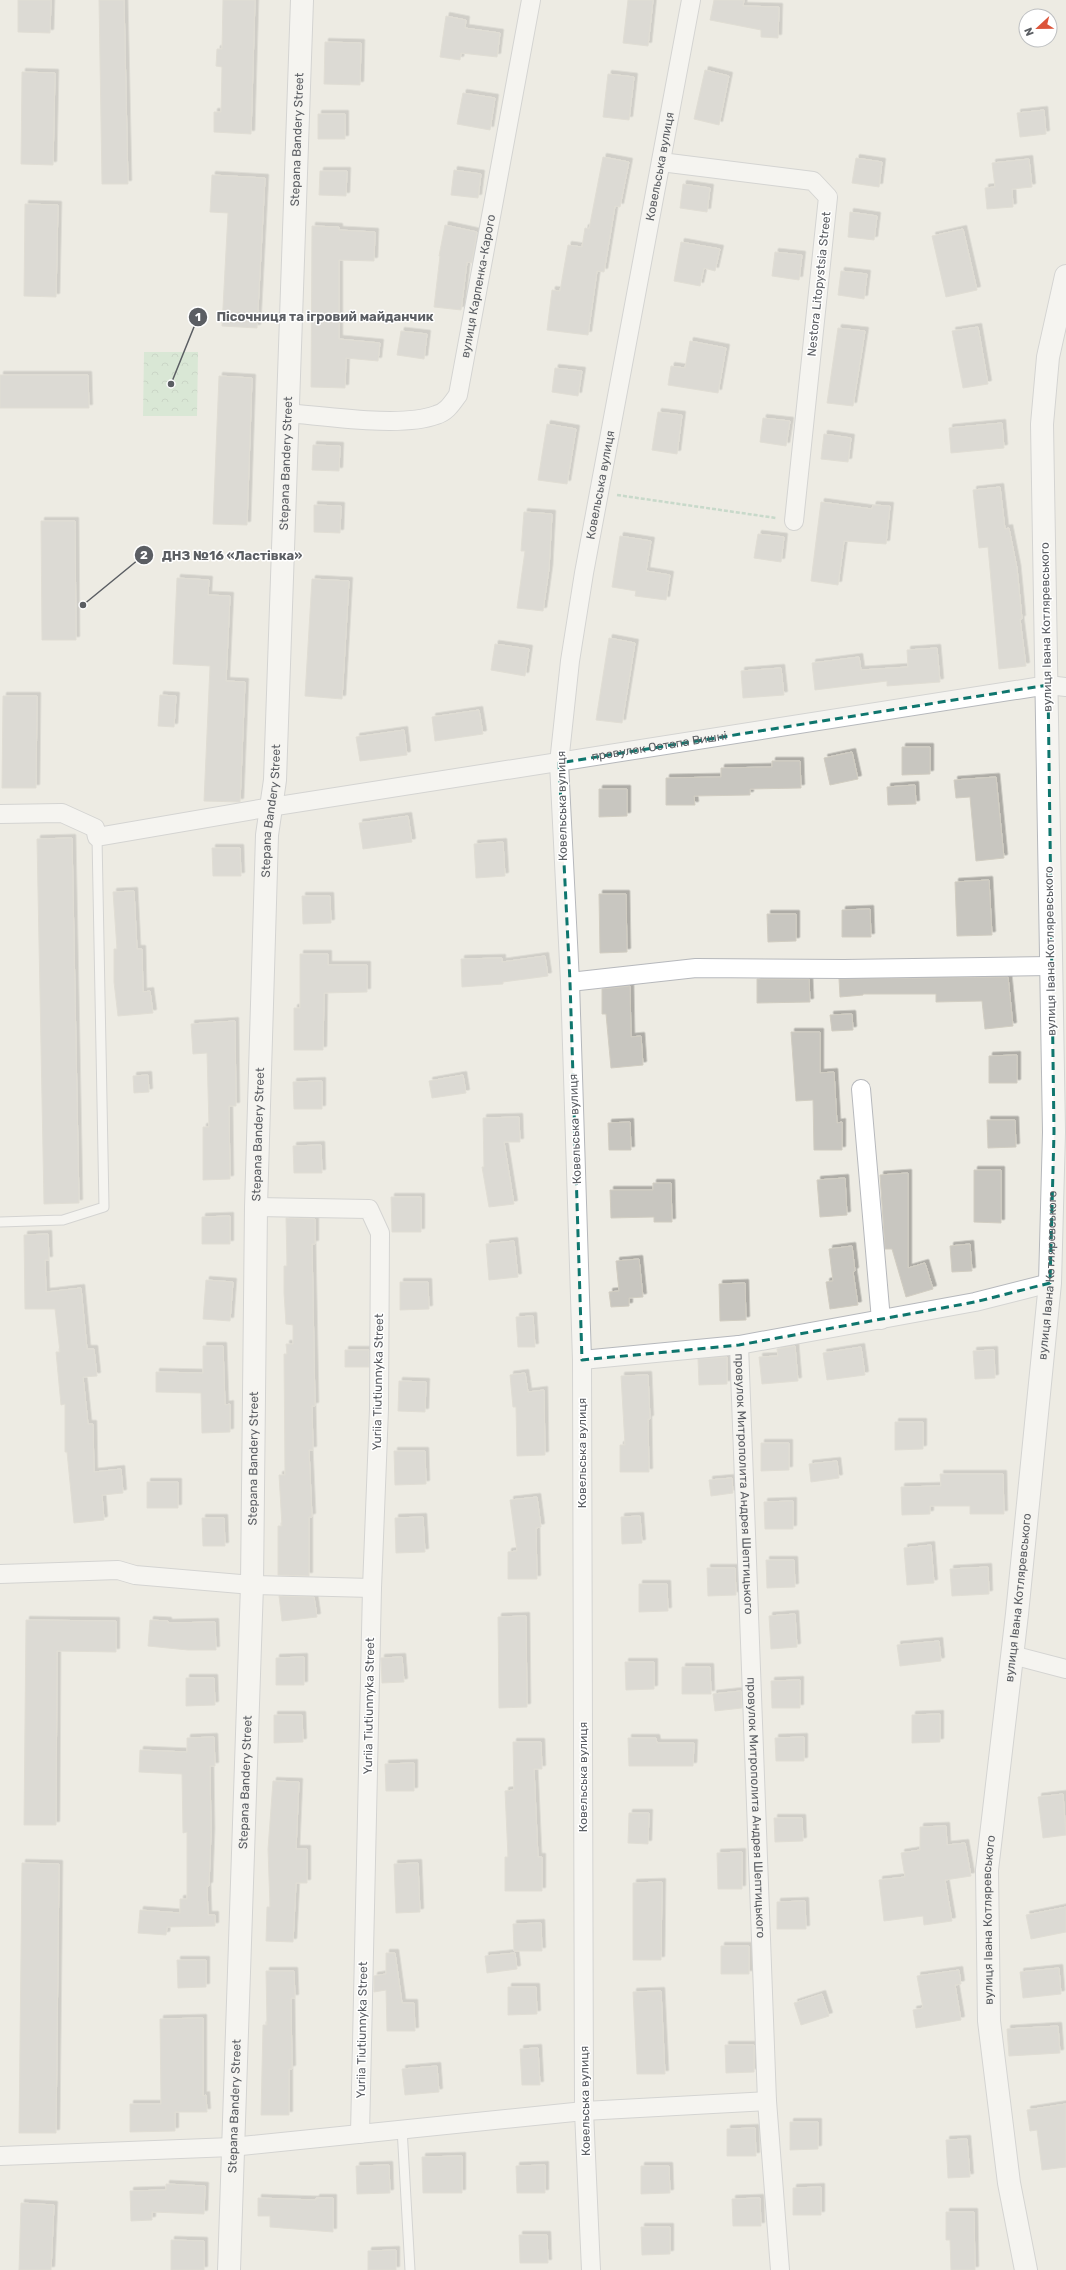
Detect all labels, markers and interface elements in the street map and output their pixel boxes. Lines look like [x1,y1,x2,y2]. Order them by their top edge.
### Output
north arrow [1018,8,1058,48]
text: N [1022,25,1037,38]
street label: Stepana Bandery Street [288,72,306,207]
street label: Ковельська вулиця [643,111,677,222]
street label: Nestora Litopystsia Street [804,211,834,357]
street label: вулиця Карпенка-Карого [458,213,498,359]
callout: Пісочниця та ігровий майданчик [188,304,441,329]
text: Пісочниця та ігровий майданчик [216,309,434,324]
text: 1 [195,310,201,324]
street label: Stepana Bandery Street [277,396,295,531]
street label: Ковельська вулиця [583,429,617,540]
street label: вулиця Івана Котляревського [1038,542,1054,712]
callout: ДНЗ №16 «Ластівка» [134,543,311,568]
text: 2 [140,548,148,562]
text: ДНЗ №16 «Ластівка» [162,548,302,563]
street label: провулок Остапа Вишні [591,729,728,764]
street label: Stepana Bandery Street [259,744,283,878]
street label: Ковельська вулиця [554,751,570,861]
street label: вулиця Івана Котляревського [1042,866,1058,1036]
street label: Stepana Bandery Street [249,1067,267,1202]
street label: Ковельська вулиця [566,1074,584,1184]
street label: вулиця Івана Котляревського [1035,1190,1059,1361]
street label: Yuriia Tiutiunnyka Street [370,1313,386,1451]
street label: провулок Митрополита Андрея Шептицького [732,1353,756,1615]
street label: Stepana Bandery Street [246,1391,261,1525]
street label: Ковельська вулиця [575,1398,589,1508]
street label: вулиця Івана Котляревського [1002,1512,1034,1683]
street label: Yuriia Tiutiunnyka Street [361,1637,377,1775]
street label: провулок Митрополита Андрея Шептицького [744,1677,768,1939]
street label: Stepana Bandery Street [236,1715,255,1849]
street label: Ковельська вулиця [576,1722,590,1832]
street label: вулиця Івана Котляревського [980,1834,998,2005]
street label: Yuriia Tiutiunnyka Street [354,1961,370,2099]
street label: Stepana Bandery Street [225,2039,244,2173]
street label: Ковельська вулиця [577,2046,593,2156]

